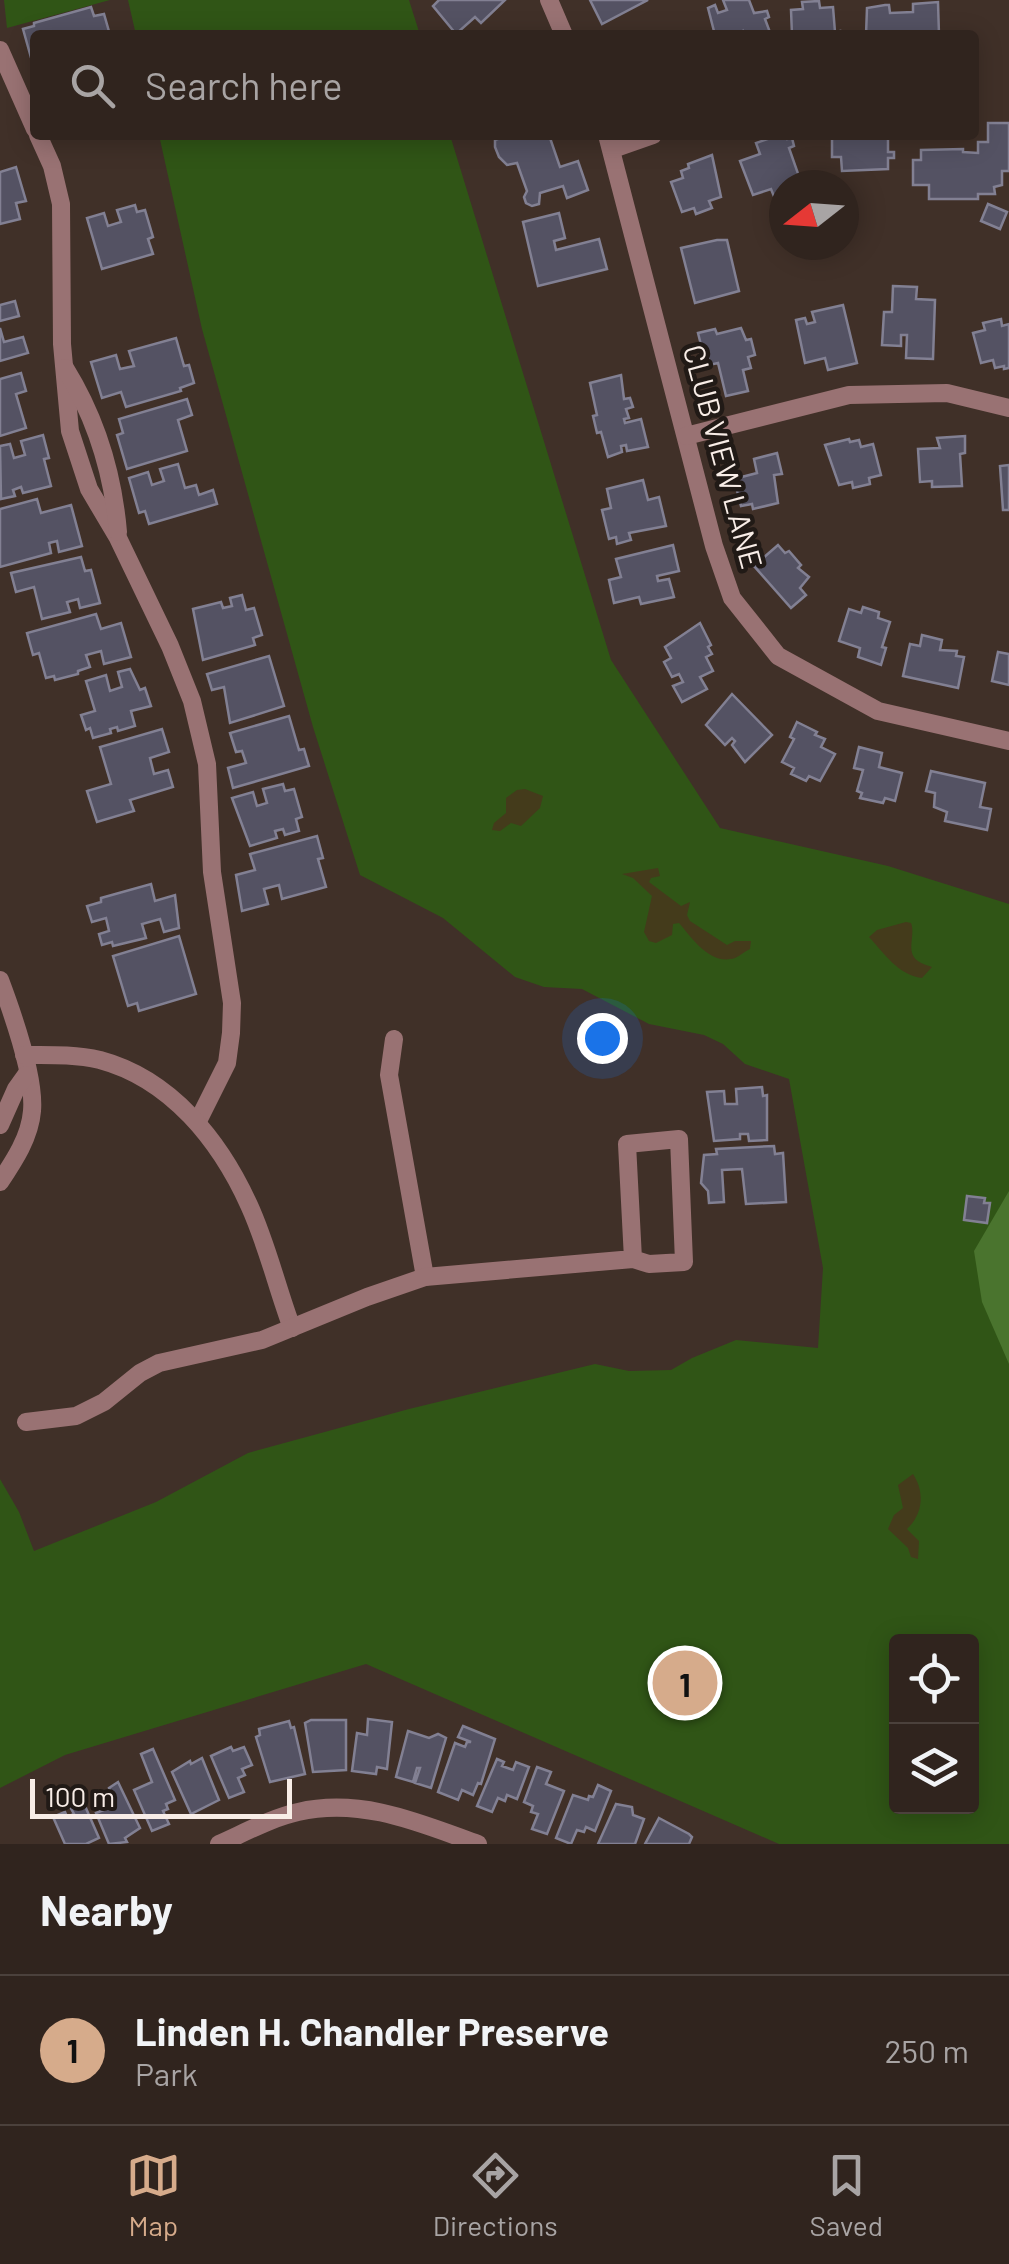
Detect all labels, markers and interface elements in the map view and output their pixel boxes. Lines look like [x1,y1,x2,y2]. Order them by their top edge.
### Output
search box [30,30,979,140]
icon: search [65,58,120,113]
text: Search here [145,62,343,108]
north arrow [769,170,859,260]
street label: CLUB VIEW LANE [677,341,771,572]
your location [577,1013,628,1064]
map controls [889,1634,979,1814]
button: locate [889,1634,979,1724]
pin: 1 [652,1646,718,1720]
button: layers [889,1724,979,1814]
scale bar [30,1774,292,1818]
text: 100 m [45,1779,115,1813]
text: Nearby [40,1884,173,1934]
text: Linden H. Chandler Preserve [135,2008,609,2054]
text: 1 [67,2031,78,2069]
text: 250 m [884,2031,969,2069]
text: Park [135,2054,198,2092]
tab: Map [126,2148,181,2242]
tab: Directions [433,2148,558,2242]
tab: Saved [810,2148,883,2242]

